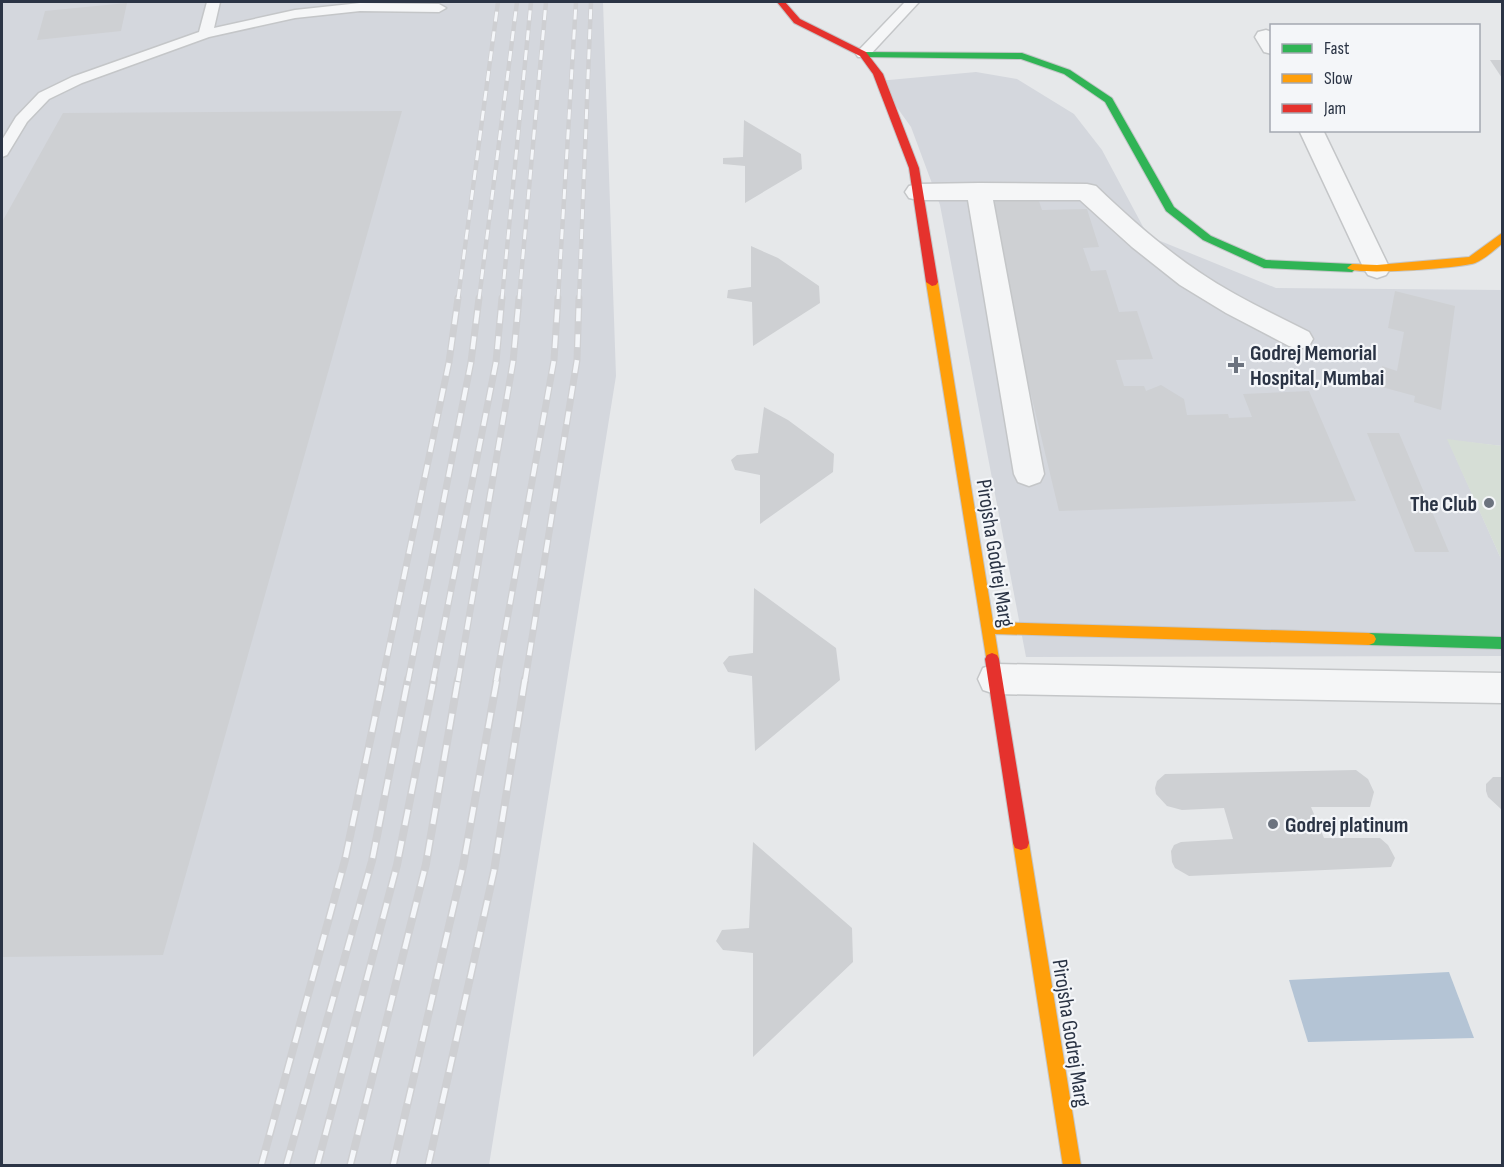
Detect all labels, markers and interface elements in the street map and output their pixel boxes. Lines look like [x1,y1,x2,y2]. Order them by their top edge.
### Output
legend [1270,24,1480,132]
text: Fast [1324,38,1350,59]
text: Slow [1324,68,1353,89]
text: Jam [1323,98,1346,119]
place label: Godrej Memorial Hospital, Mumbai [1250,340,1384,392]
marker: Godrej Memorial Hospital, Mumbai [1227,356,1245,374]
street label: Pirojsha Godrej Marg [970,477,1020,629]
place label: The Club [1410,491,1477,518]
marker: The Club [1482,496,1496,510]
place label: Godrej platinum [1285,812,1408,839]
marker: Godrej platinum [1266,817,1280,831]
street label: Pirojsha Godrej Marg [1046,957,1096,1109]

